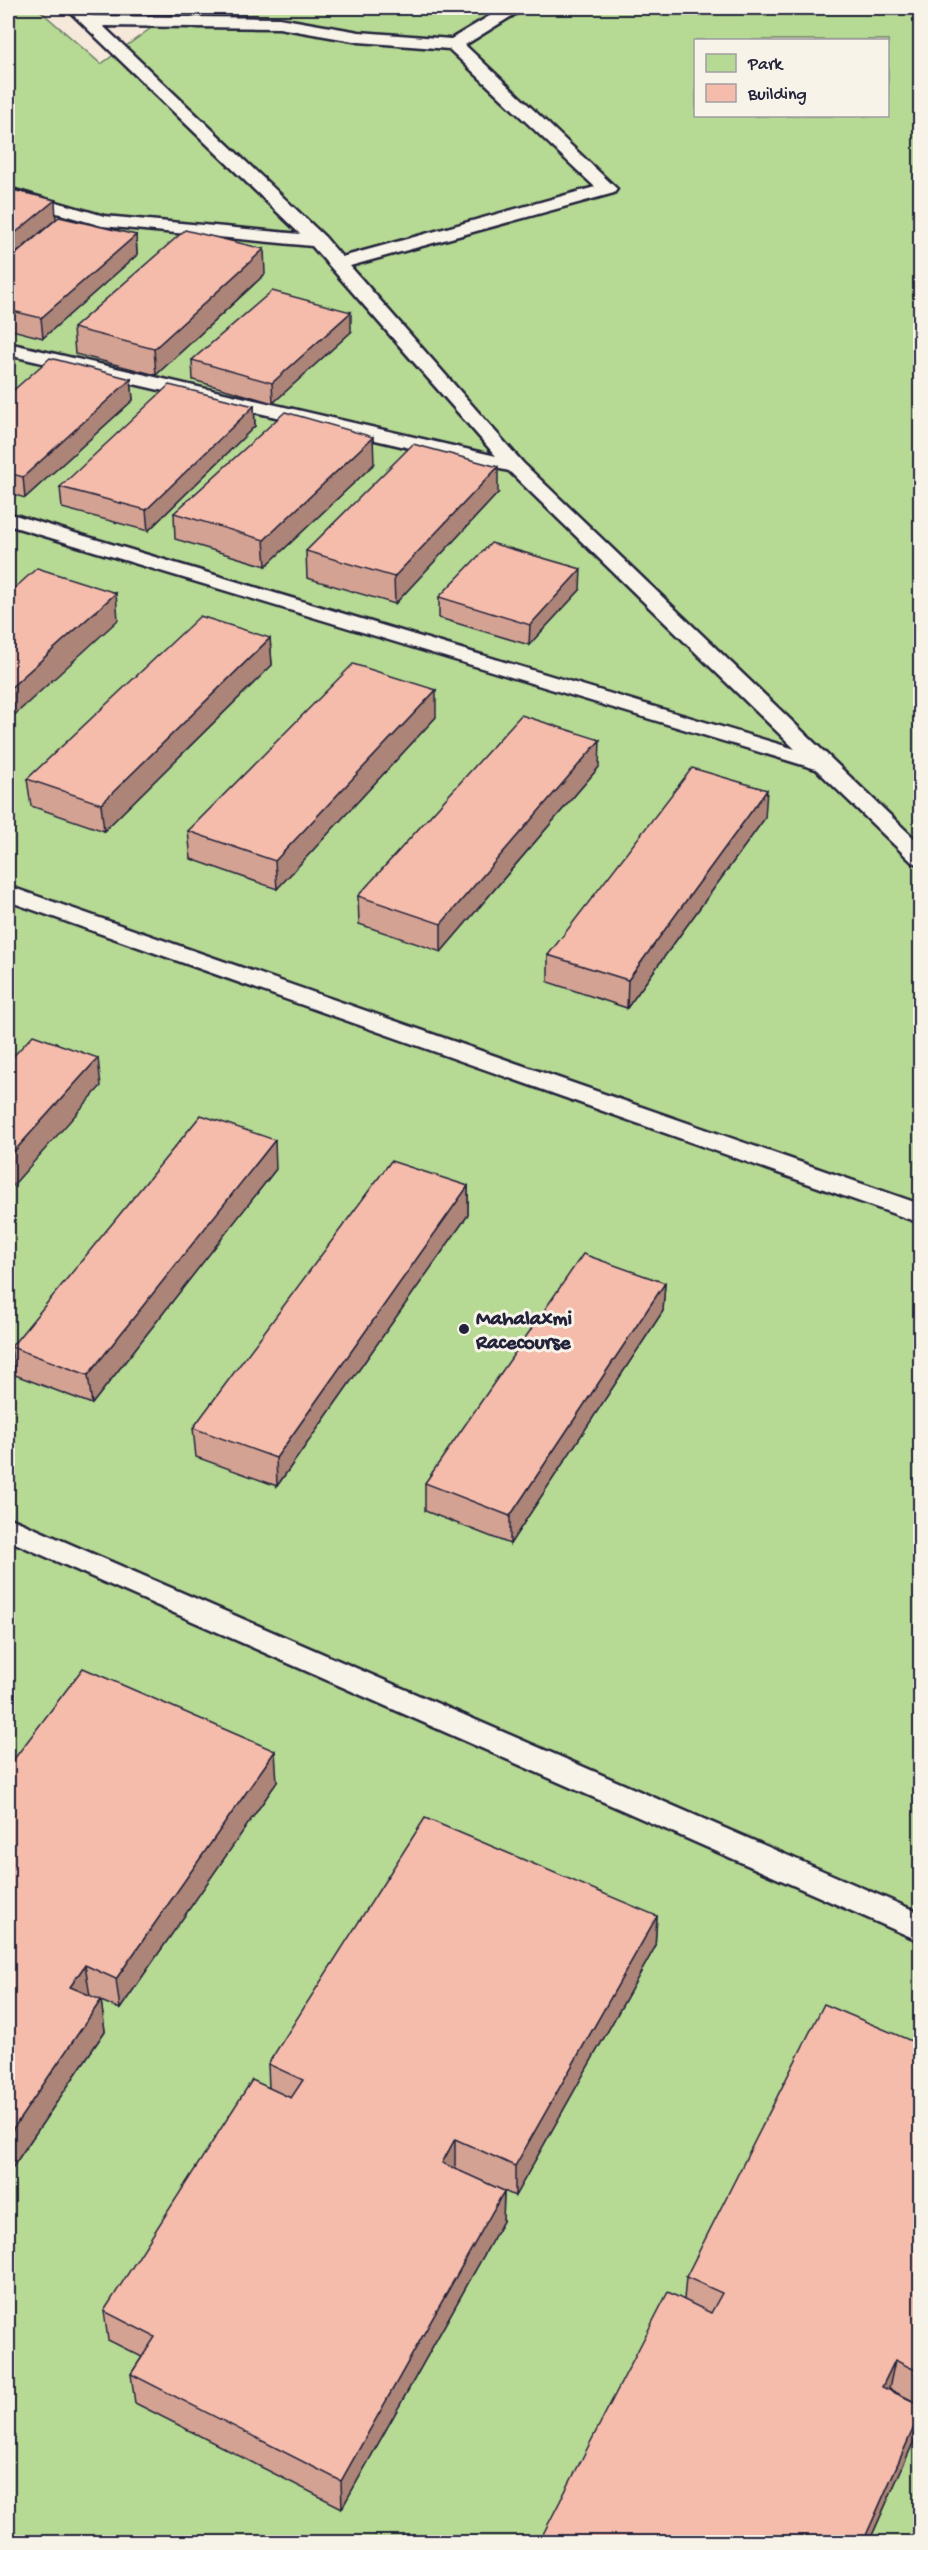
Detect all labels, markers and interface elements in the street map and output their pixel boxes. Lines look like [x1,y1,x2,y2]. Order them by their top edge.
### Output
legend [694,39,889,117]
text: Park [747,55,784,76]
text: Building [747,85,807,106]
place label: Mahalaxmi Racecourse [475,1308,572,1357]
marker: Mahalaxmi Racecourse [457,1322,471,1336]

